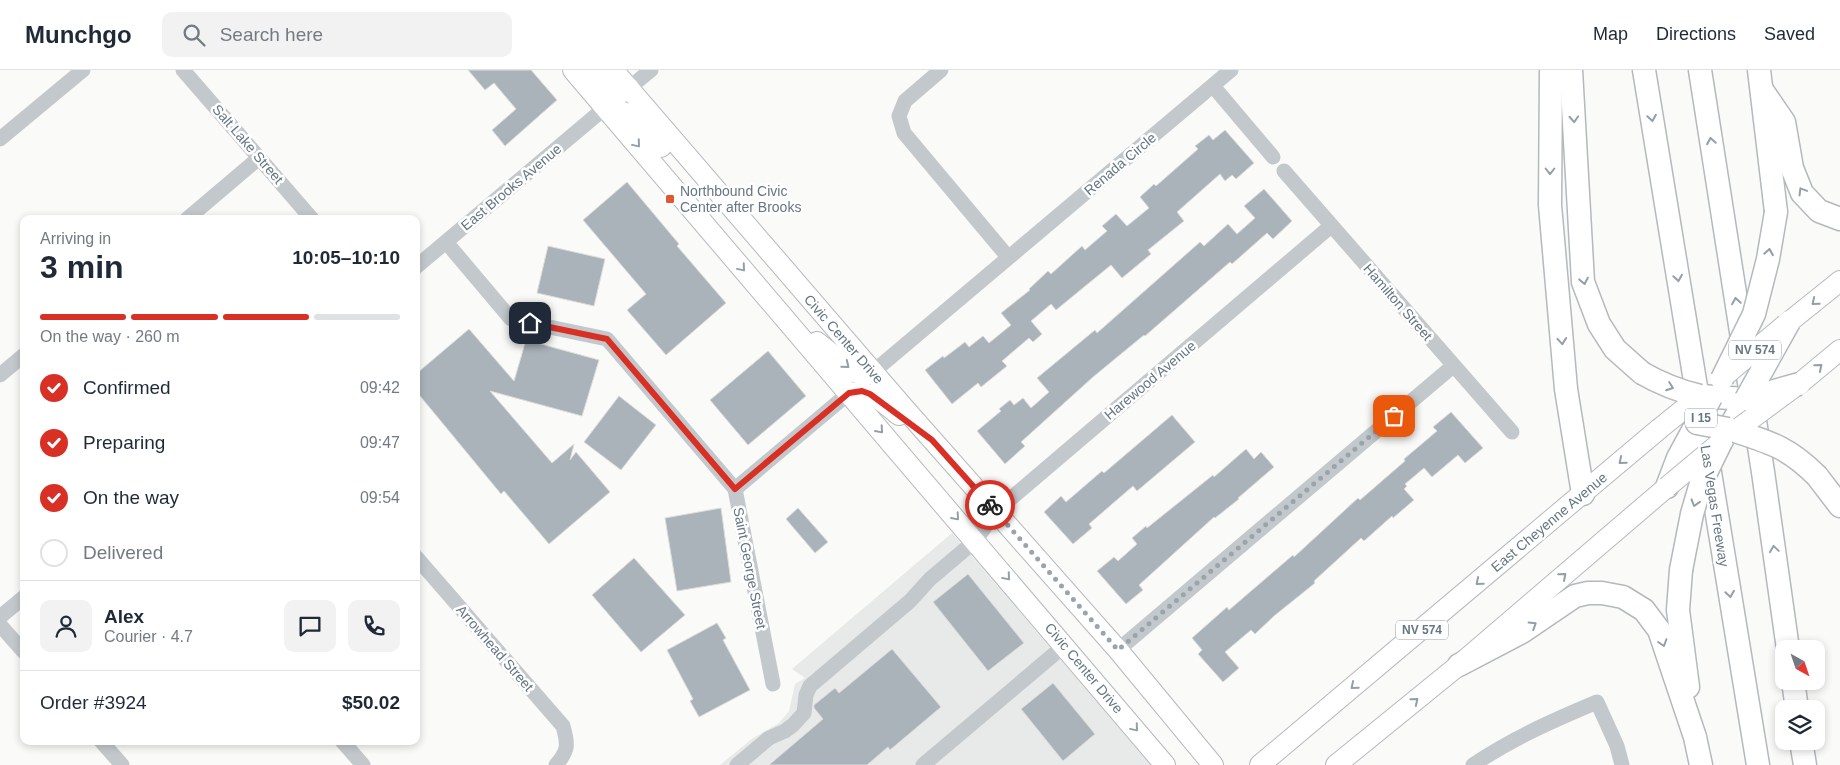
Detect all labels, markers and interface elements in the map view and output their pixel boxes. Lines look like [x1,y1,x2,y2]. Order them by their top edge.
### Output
search box [162,12,512,57]
text: Munchgo [25,21,132,48]
icon: search [180,21,208,49]
text: Search here [220,24,323,45]
text: Map [1593,24,1628,44]
text: Directions [1656,24,1736,44]
text: Saved [1764,24,1815,44]
street label: Salt Lake Street [209,101,287,187]
one-way arrow [1646,114,1656,122]
one-way arrow [1568,115,1579,123]
street label: Renada Circle [1081,129,1159,199]
one-way arrow [1706,136,1717,144]
one-way arrow [632,139,641,148]
street label: East Brooks Avenue [458,140,564,234]
one-way arrow [1545,167,1556,175]
place label: Northbound Civic Center after Brooks [680,183,801,215]
one-way arrow [1799,187,1809,196]
marker: Northbound Civic Center after Brooks [664,193,676,205]
text: Arriving in [40,230,111,247]
text: 10:05–10:10 [292,247,400,268]
one-way arrow [1763,247,1773,256]
text: 3 min [40,249,124,285]
street label: Hamilton Street [1360,260,1436,344]
one-way arrow [737,263,746,272]
one-way arrow [1672,275,1683,283]
one-way arrow [1579,276,1589,285]
street label: Civic Center Drive [801,291,887,387]
one-way arrow [1811,296,1820,305]
one-way arrow [1731,297,1742,305]
pin [509,302,551,344]
icon: home [516,309,544,337]
text: On the way · 260 m [40,328,180,345]
street label: Harewood Avenue [1101,337,1199,423]
one-way arrow [1556,337,1567,345]
road number: NV 574 [1729,340,1781,360]
one-way arrow [840,360,849,368]
one-way arrow [1814,363,1823,372]
icon: check [40,374,68,402]
text: Confirmed [83,377,171,398]
text: 09:42 [360,379,400,396]
one-way arrow [1665,381,1674,391]
pin [1373,395,1415,437]
icon: bag [1380,402,1408,430]
road number: I 15 [1685,408,1717,428]
one-way arrow [875,424,883,433]
icon: check [40,429,68,457]
text: Preparing [83,432,165,453]
text: 09:47 [360,434,400,451]
street label: Las Vegas Freeway [1697,444,1733,568]
one-way arrow [1618,455,1627,464]
street label: East Cheyenne Avenue [1488,469,1610,575]
courier [965,480,1015,530]
icon: check [40,484,68,512]
text: On the way [83,487,179,508]
text: 09:54 [360,489,400,506]
icon: bike [976,491,1004,519]
one-way arrow [1691,498,1701,506]
street label: Saint George Street [730,506,770,630]
one-way arrow [950,511,958,520]
text: Delivered [83,542,163,563]
one-way arrow [1769,544,1779,553]
one-way arrow [1002,572,1011,581]
one-way arrow [1557,573,1566,582]
one-way arrow [1475,576,1484,585]
one-way arrow [1724,590,1734,599]
button: person [40,600,92,652]
button: chat [284,600,336,652]
button: phone [348,600,400,652]
street label: Arrowhead Street [453,602,537,694]
text: Alex [104,606,144,627]
street label: Civic Center Drive [1042,620,1127,717]
road number: NV 574 [1396,620,1448,640]
one-way arrow [1527,621,1536,631]
text: Courier · 4.7 [104,628,193,645]
one-way arrow [1657,638,1667,646]
north arrow [1775,640,1825,690]
map controls [1775,640,1825,750]
one-way arrow [1351,681,1360,689]
text: Order #3924 [40,692,147,713]
text: $50.02 [342,692,400,713]
one-way arrow [1409,699,1418,707]
button: layers [1775,700,1825,750]
one-way arrow [1129,723,1138,732]

